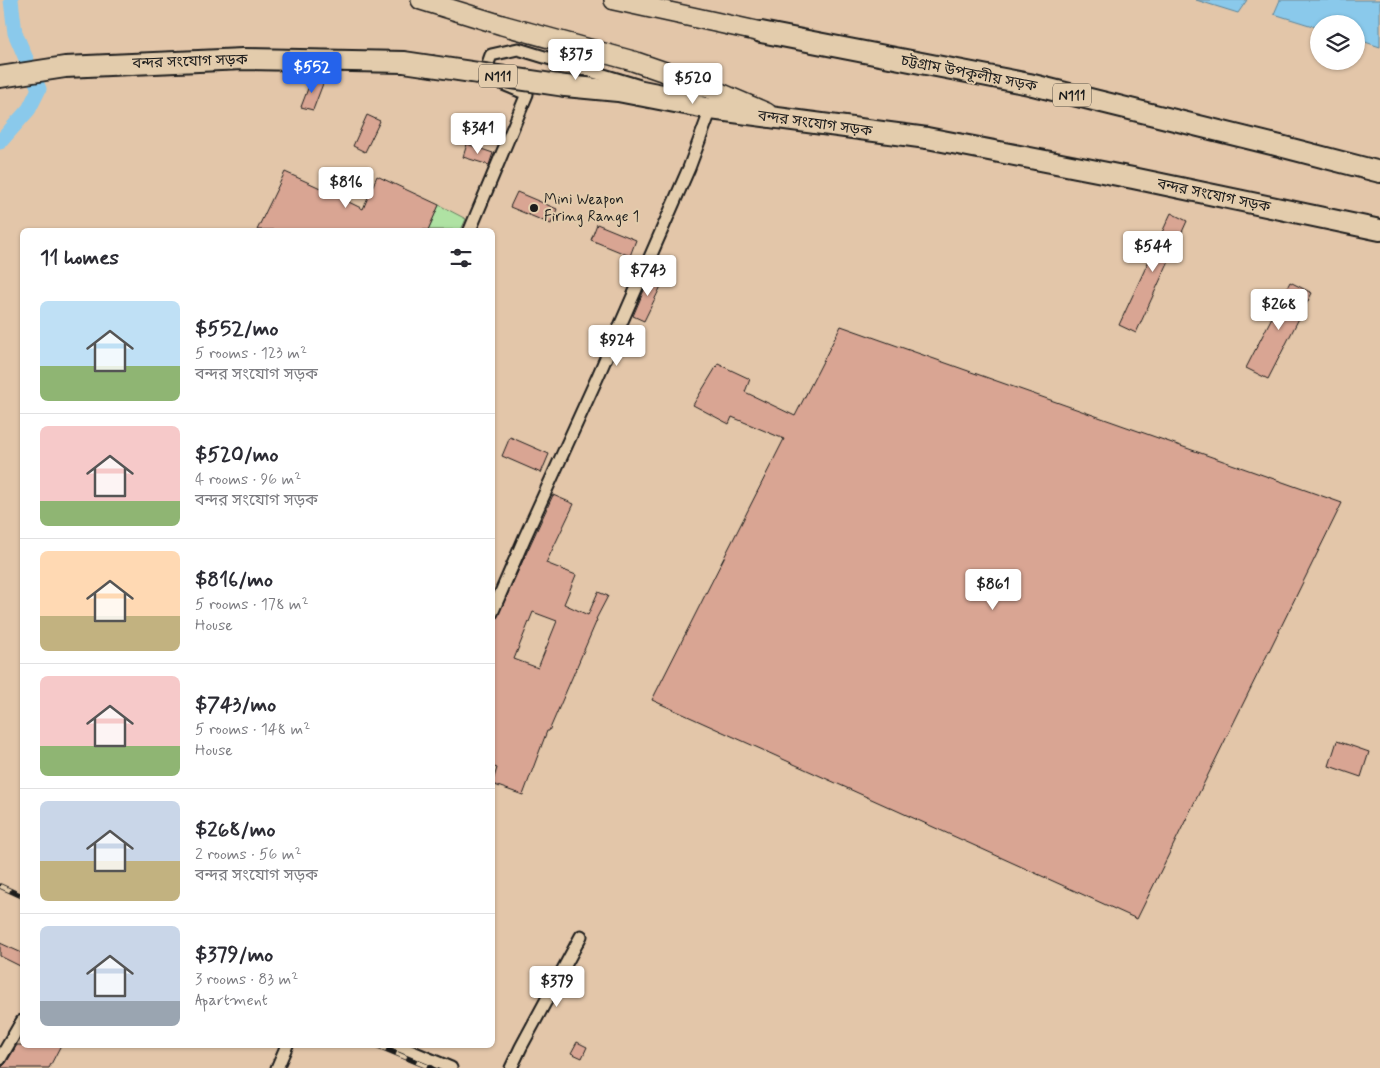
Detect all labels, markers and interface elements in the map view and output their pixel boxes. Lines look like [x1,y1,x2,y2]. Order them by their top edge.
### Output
map controls [1310,15,1365,70]
button: layers [1310,15,1365,70]
pin: $375 [546,38,606,81]
text: $375 [559,44,593,65]
street label: বন্দর সংযোগ সড়ক [131,50,249,74]
street label: চট্টগ্রাম উপকূলীয় সড়ক [898,51,1039,97]
pin: $552 [282,52,342,94]
text: $552 [293,57,331,78]
pin: $520 [663,62,723,105]
road number: N111 [479,64,517,88]
text: $520 [674,68,712,89]
road number: N111 [1053,84,1091,106]
street label: বন্দর সংযোগ সড়ক [755,106,874,142]
pin: $341 [448,112,508,155]
text: $341 [462,118,494,139]
pin: $816 [316,166,376,209]
text: $816 [330,172,362,193]
street label: বন্দর সংযোগ সড়ক [1154,174,1273,218]
place label: Mini Weapon Firing Range 1 [544,190,639,227]
marker: Mini Weapon Firing Range 1 [528,202,540,214]
pin: $544 [1123,230,1183,273]
text: $544 [1134,236,1172,257]
text: 11 homes [40,244,119,272]
icon: filters [447,244,475,272]
pin: $743 [618,254,678,297]
text: $743 [630,260,666,281]
pin: $268 [1249,288,1309,331]
text: $268 [1262,294,1296,315]
text: $552/mo [195,315,279,343]
icon: home [80,321,140,381]
pin: $924 [587,324,647,367]
text: $924 [599,330,635,351]
text: 5 rooms · 123 m² [195,343,307,364]
text: বন্দর সংযোগ সড়ক [195,364,318,385]
text: $520/mo [195,441,279,469]
icon: home [80,446,140,506]
text: 4 rooms · 96 m² [195,469,301,490]
text: বন্দর সংযোগ সড়ক [195,490,318,511]
text: $816/mo [195,566,273,594]
pin: $861 [963,568,1023,611]
icon: home [80,571,140,631]
text: $861 [976,574,1010,595]
text: 5 rooms · 178 m² [195,594,309,615]
text: House [195,615,233,636]
text: $743/mo [195,691,276,719]
icon: home [80,696,140,756]
text: 5 rooms · 148 m² [195,719,310,740]
text: House [195,740,233,761]
text: $268/mo [195,816,275,844]
icon: home [80,821,140,881]
text: 2 rooms · 56 m² [195,844,302,865]
text: বন্দর সংযোগ সড়ক [195,865,318,886]
text: $379/mo [195,941,273,969]
icon: home [80,946,140,1006]
pin: $379 [527,966,587,1008]
text: 3 rooms · 83 m² [195,969,298,990]
text: $379 [540,971,574,992]
text: Apartment [195,990,268,1011]

